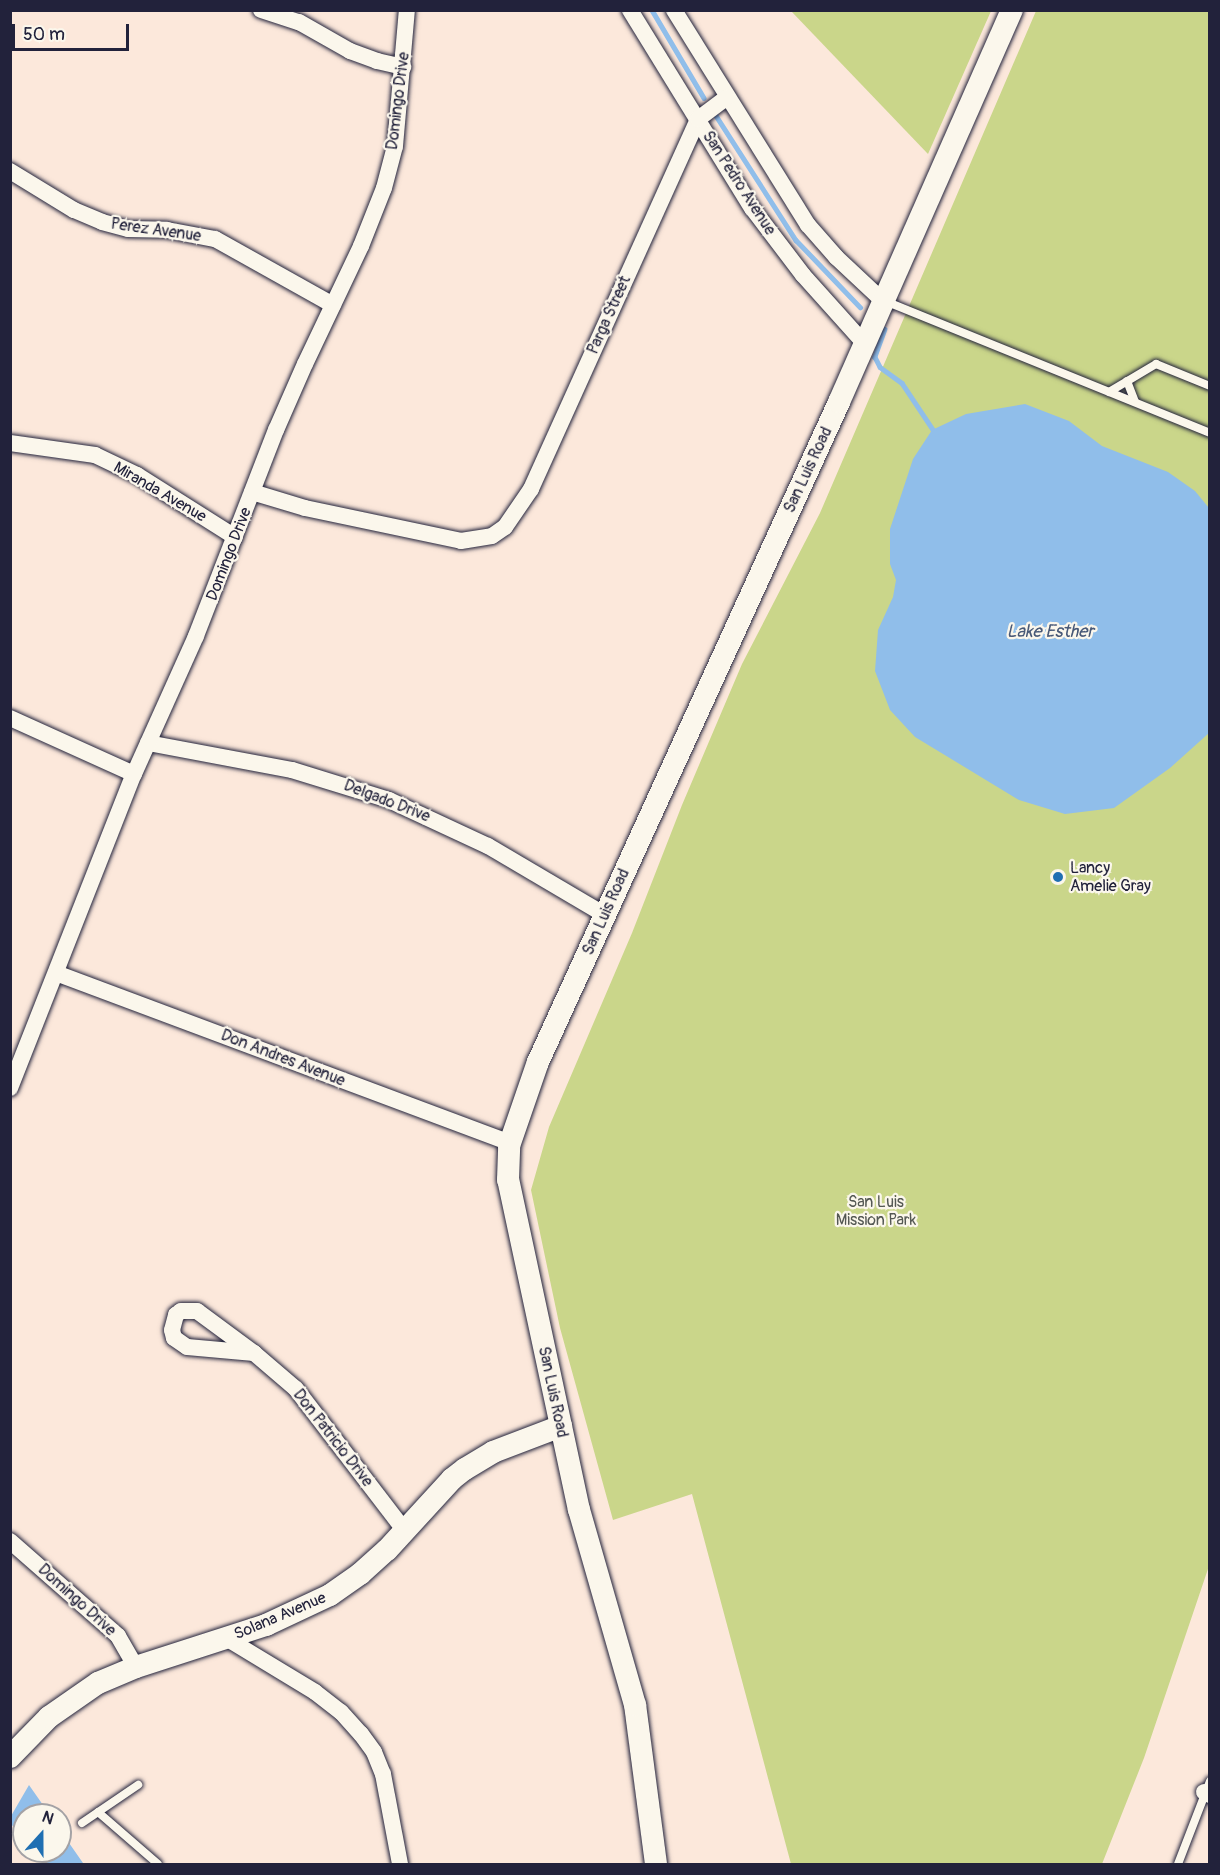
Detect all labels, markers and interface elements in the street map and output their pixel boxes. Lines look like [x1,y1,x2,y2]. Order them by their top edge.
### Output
scale bar [15,12,132,50]
text: 50 m [23,23,65,46]
street label: Domingo Drive [382,51,414,151]
street label: San Pedro Avenue [698,127,780,239]
street label: Perez Avenue [110,214,202,246]
street label: Parga Street [583,273,635,357]
street label: San Luis Road [780,424,836,516]
street label: Miranda Avenue [110,458,210,526]
street label: Domingo Drive [202,505,256,603]
water label: Lake Esther [1006,621,1094,643]
street label: Delgado Drive [341,776,433,826]
place label: Lancy Amelie Gray [1070,858,1151,896]
street label: San Luis Road [578,866,634,958]
marker: Lancy Amelie Gray [1051,870,1065,884]
street label: Don Andres Avenue [218,1026,348,1090]
park label: San Luis Mission Park [836,1192,916,1230]
street label: San Luis Road [534,1345,572,1439]
street label: Don Patricio Drive [289,1385,377,1491]
street label: Domingo Drive [34,1560,120,1640]
street label: Solana Avenue [231,1588,329,1644]
north arrow [12,1803,72,1863]
text: N [39,1807,56,1829]

